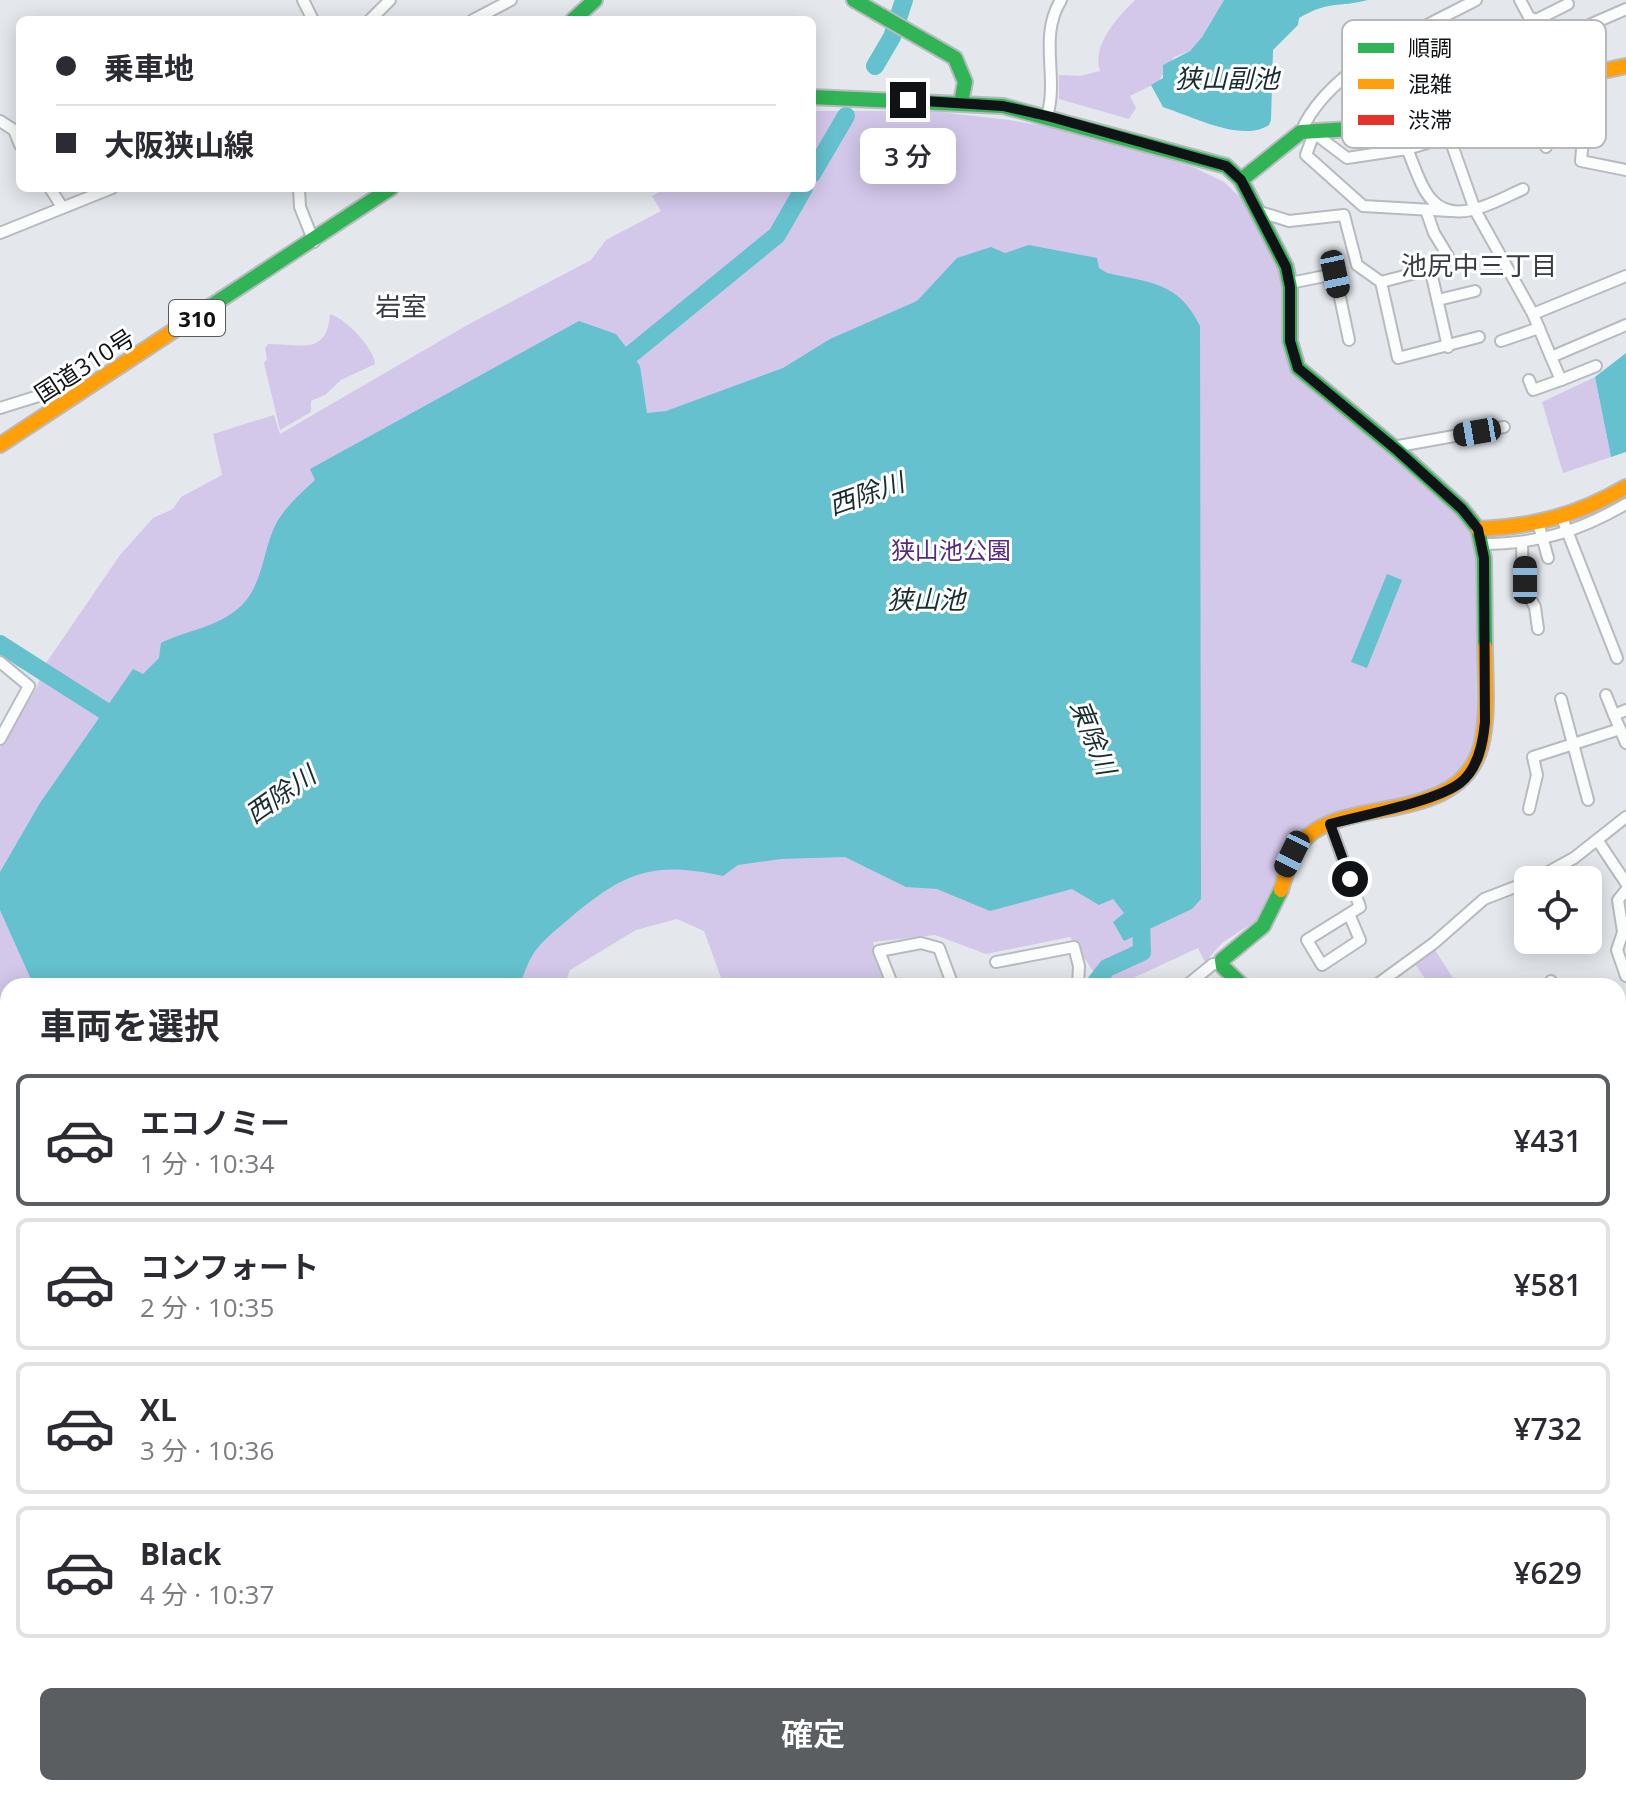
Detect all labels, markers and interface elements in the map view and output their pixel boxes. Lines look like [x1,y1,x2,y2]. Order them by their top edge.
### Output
legend [1342,20,1606,148]
text: 順調 [1408,32,1452,62]
text: 乗車地 [104,47,194,88]
water label: 狭山副池 [1175,60,1282,96]
text: 混雑 [1408,68,1452,98]
route end [890,82,926,118]
text: 渋滞 [1408,104,1452,134]
text: 大阪狭山線 [104,124,254,165]
callout: 3 分 [860,128,956,184]
text: 3 分 [884,138,932,174]
district label: 池尻中三丁目 [1401,247,1557,283]
car [1318,248,1352,300]
district label: 岩室 [375,288,427,324]
road number: 310 [169,300,225,336]
street label: 国道310号 [28,320,140,410]
car [1451,416,1503,448]
water label: 西除川 [823,462,912,523]
park label: 狭山池公園 [891,533,1011,566]
car [1513,556,1537,604]
water label: 狭山池 [887,581,968,617]
water label: 東除川 [1063,694,1126,783]
water label: 西除川 [238,755,325,831]
car [1271,827,1313,881]
route start [1332,861,1368,897]
map controls [1514,866,1602,954]
button: locate [1514,866,1602,954]
text: 車両を選択 [40,1001,220,1050]
text: エコノミー [140,1102,290,1143]
icon: car [44,1104,116,1176]
text: ¥431 [1513,1120,1582,1161]
text: 1 分 · 10:34 [140,1145,274,1181]
text: コンフォート [140,1246,319,1287]
icon: car [44,1248,116,1320]
text: ¥581 [1513,1264,1582,1305]
text: 2 分 · 10:35 [140,1289,274,1325]
text: XL [140,1389,177,1430]
icon: car [44,1392,116,1464]
text: ¥732 [1513,1408,1582,1449]
text: 3 分 · 10:36 [140,1432,274,1468]
text: Black [140,1533,221,1574]
icon: car [44,1536,116,1608]
text: ¥629 [1513,1552,1582,1593]
text: 4 分 · 10:37 [140,1576,274,1612]
button: 確定 [40,1688,1586,1780]

